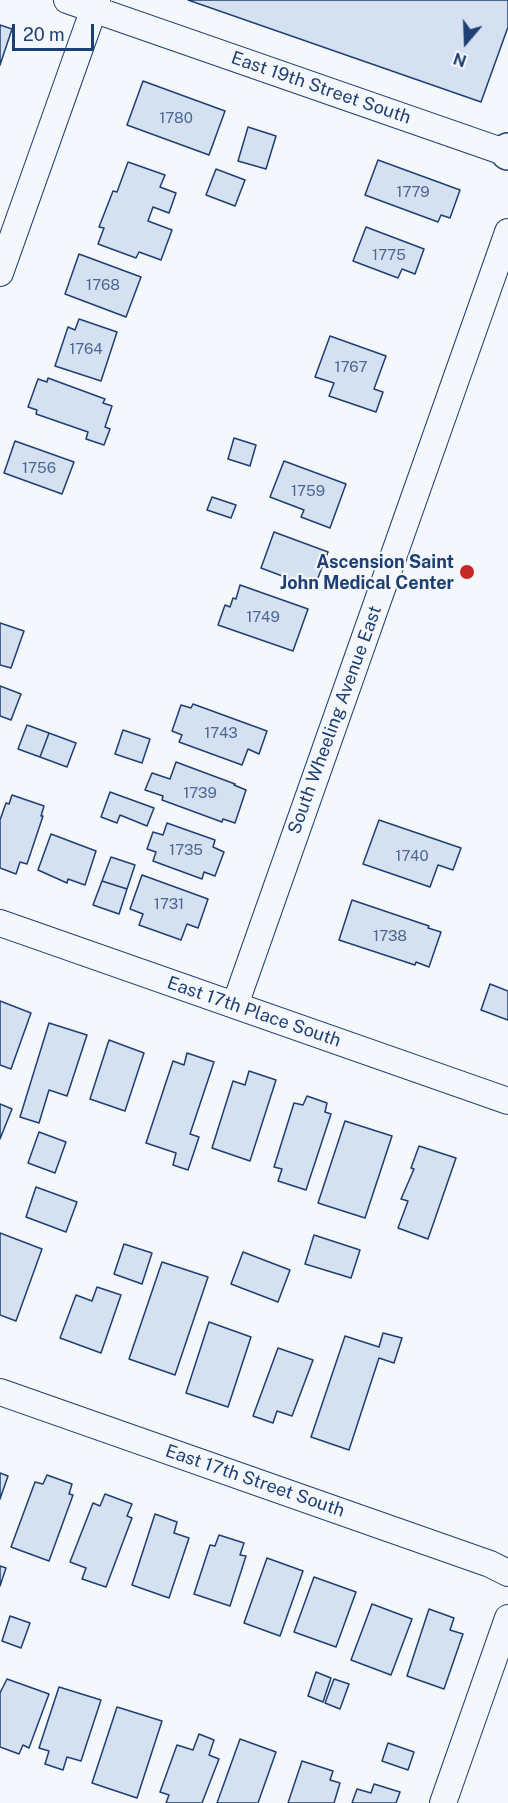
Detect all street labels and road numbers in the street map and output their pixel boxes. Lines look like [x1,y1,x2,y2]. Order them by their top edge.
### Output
street label: East 19th Street South [228,47,414,129]
street label: South Wheeling Avenue East [284,603,386,837]
street label: East 17th Place South [164,972,344,1052]
street label: East 17th Street South [163,1440,347,1522]

